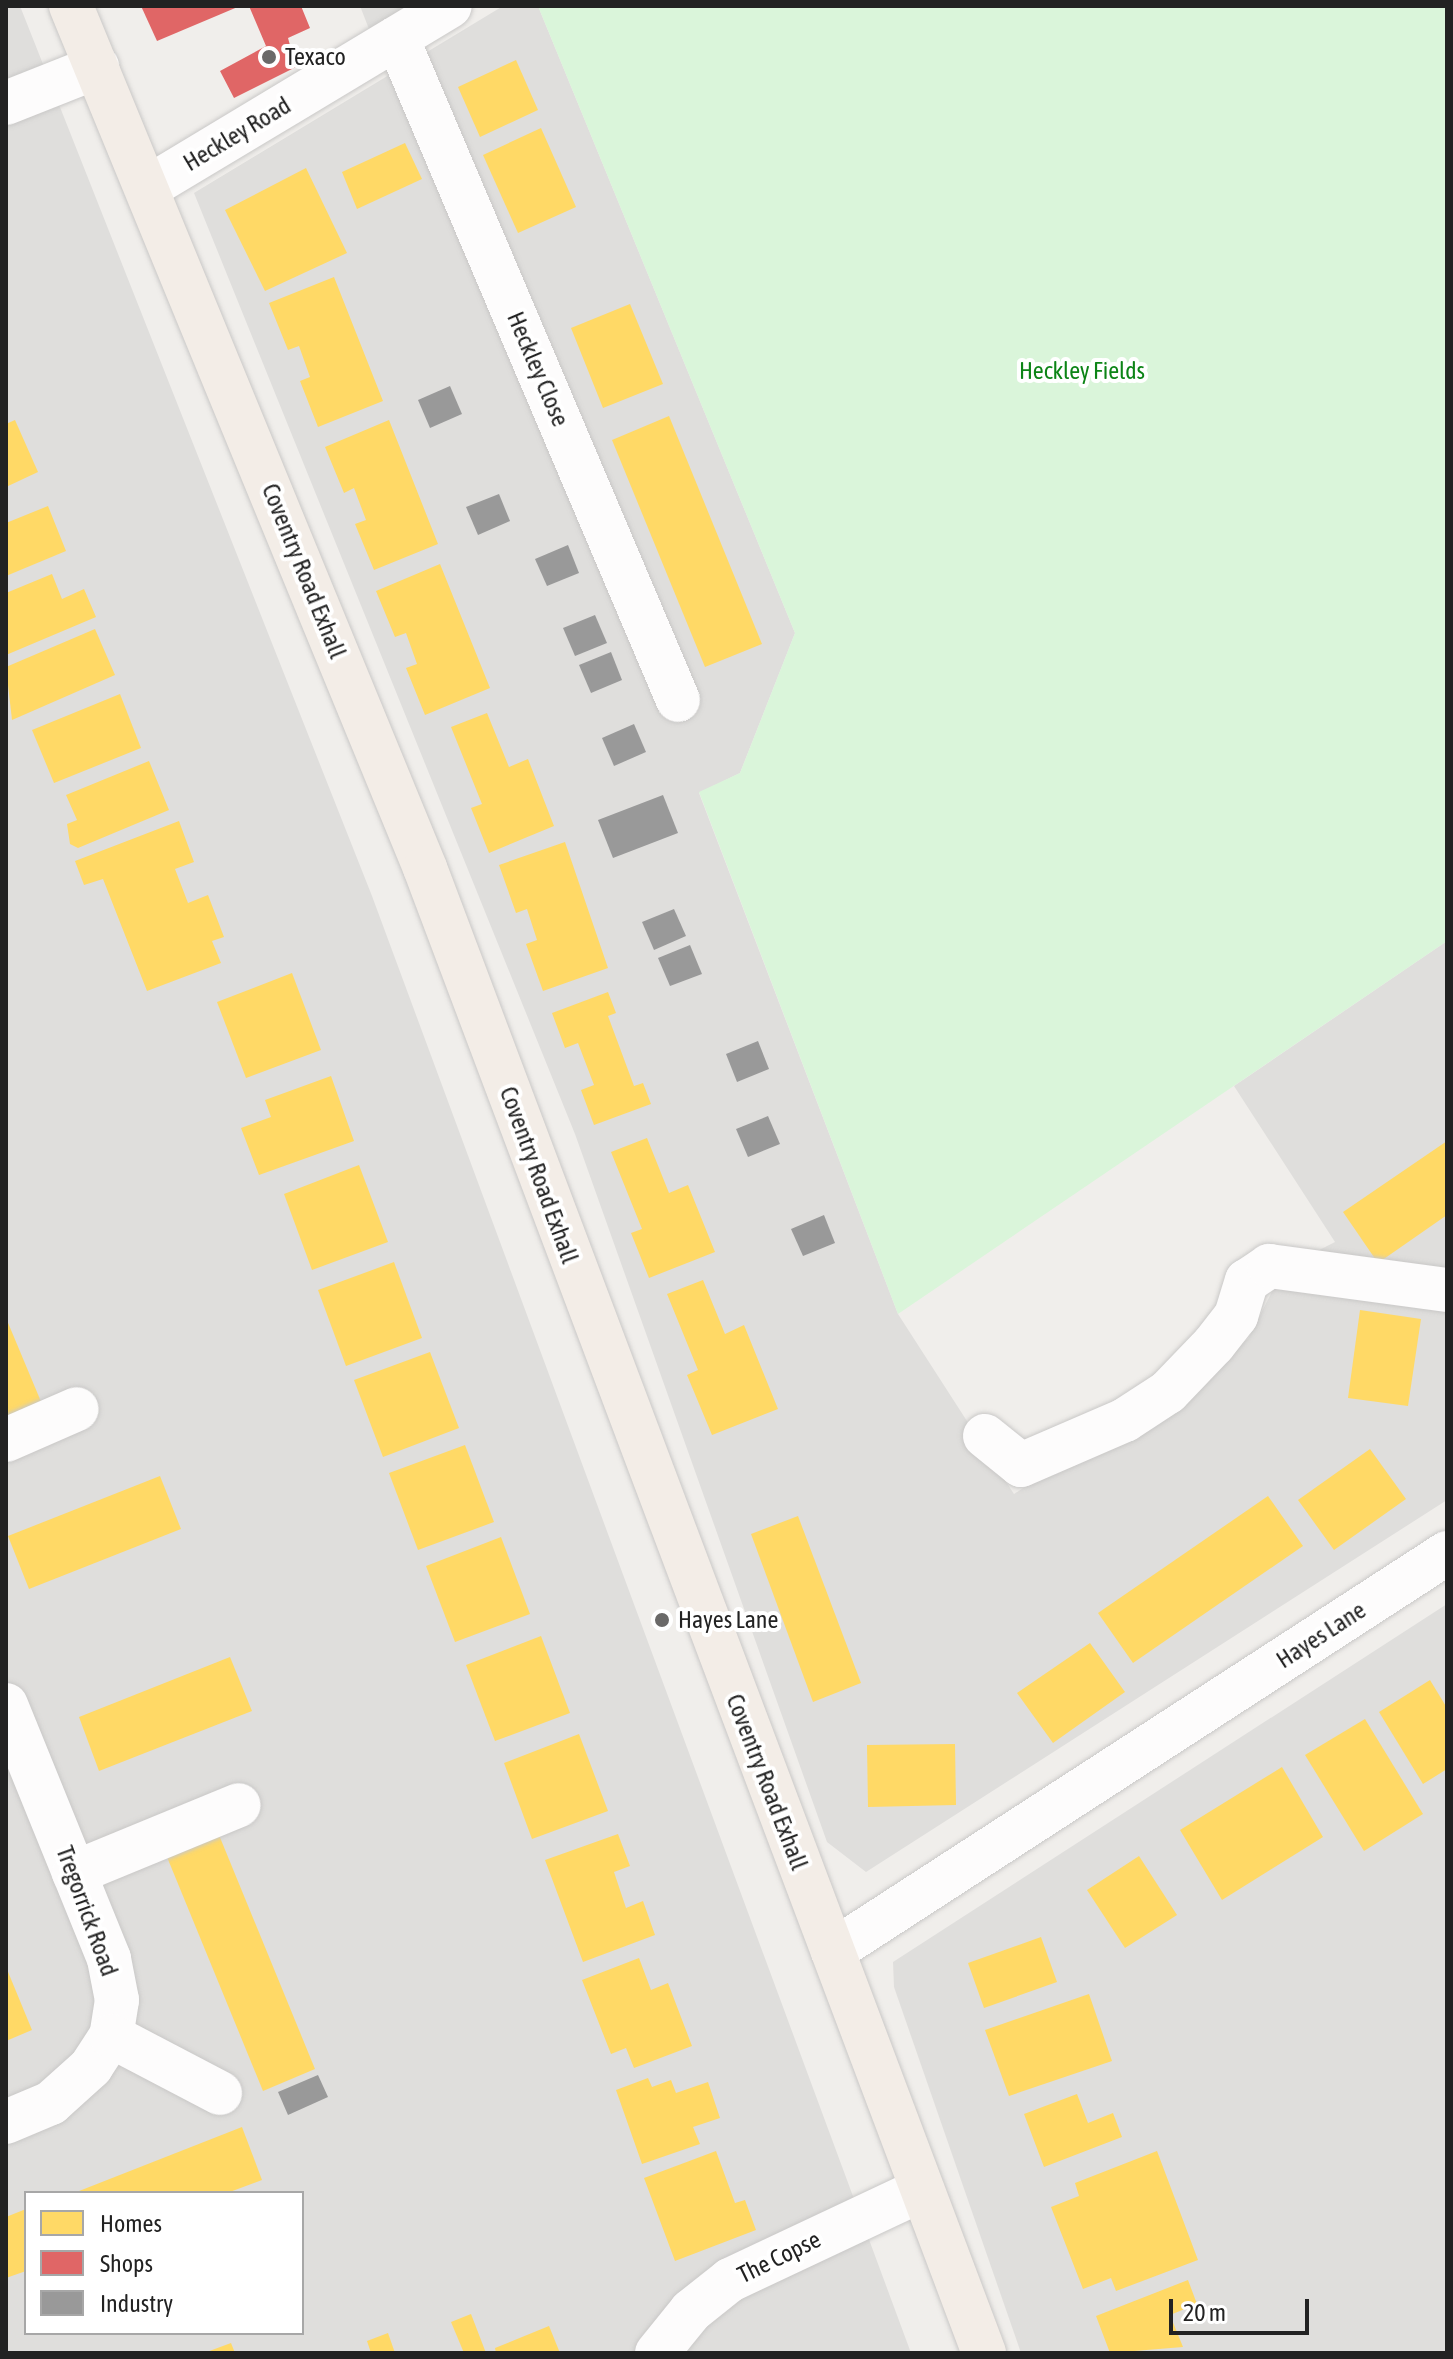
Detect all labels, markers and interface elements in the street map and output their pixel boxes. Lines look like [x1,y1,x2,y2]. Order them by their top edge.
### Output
place label: Texaco [285,43,346,71]
marker: Texaco [260,48,278,66]
street label: Heckley Road [178,91,296,177]
street label: Heckley Close [501,307,575,431]
park label: Heckley Fields [1019,357,1145,385]
street label: Coventry Road Exhall [256,480,352,662]
street label: Coventry Road Exhall [494,1083,584,1267]
street label: Hayes Lane [1271,1596,1371,1674]
place label: Hayes Lane [678,1606,778,1634]
marker: Hayes Lane [653,1611,671,1629]
street label: Coventry Road Exhall [720,1690,814,1874]
street label: Tregorrick Road [50,1842,124,1980]
legend [24,2191,304,2335]
text: Homes [100,2210,162,2237]
street label: The Copse [733,2225,825,2289]
text: Shops [100,2250,153,2277]
scale bar [1173,2283,1313,2333]
text: Industry [100,2290,173,2317]
text: 20 m [1183,2299,1226,2326]

